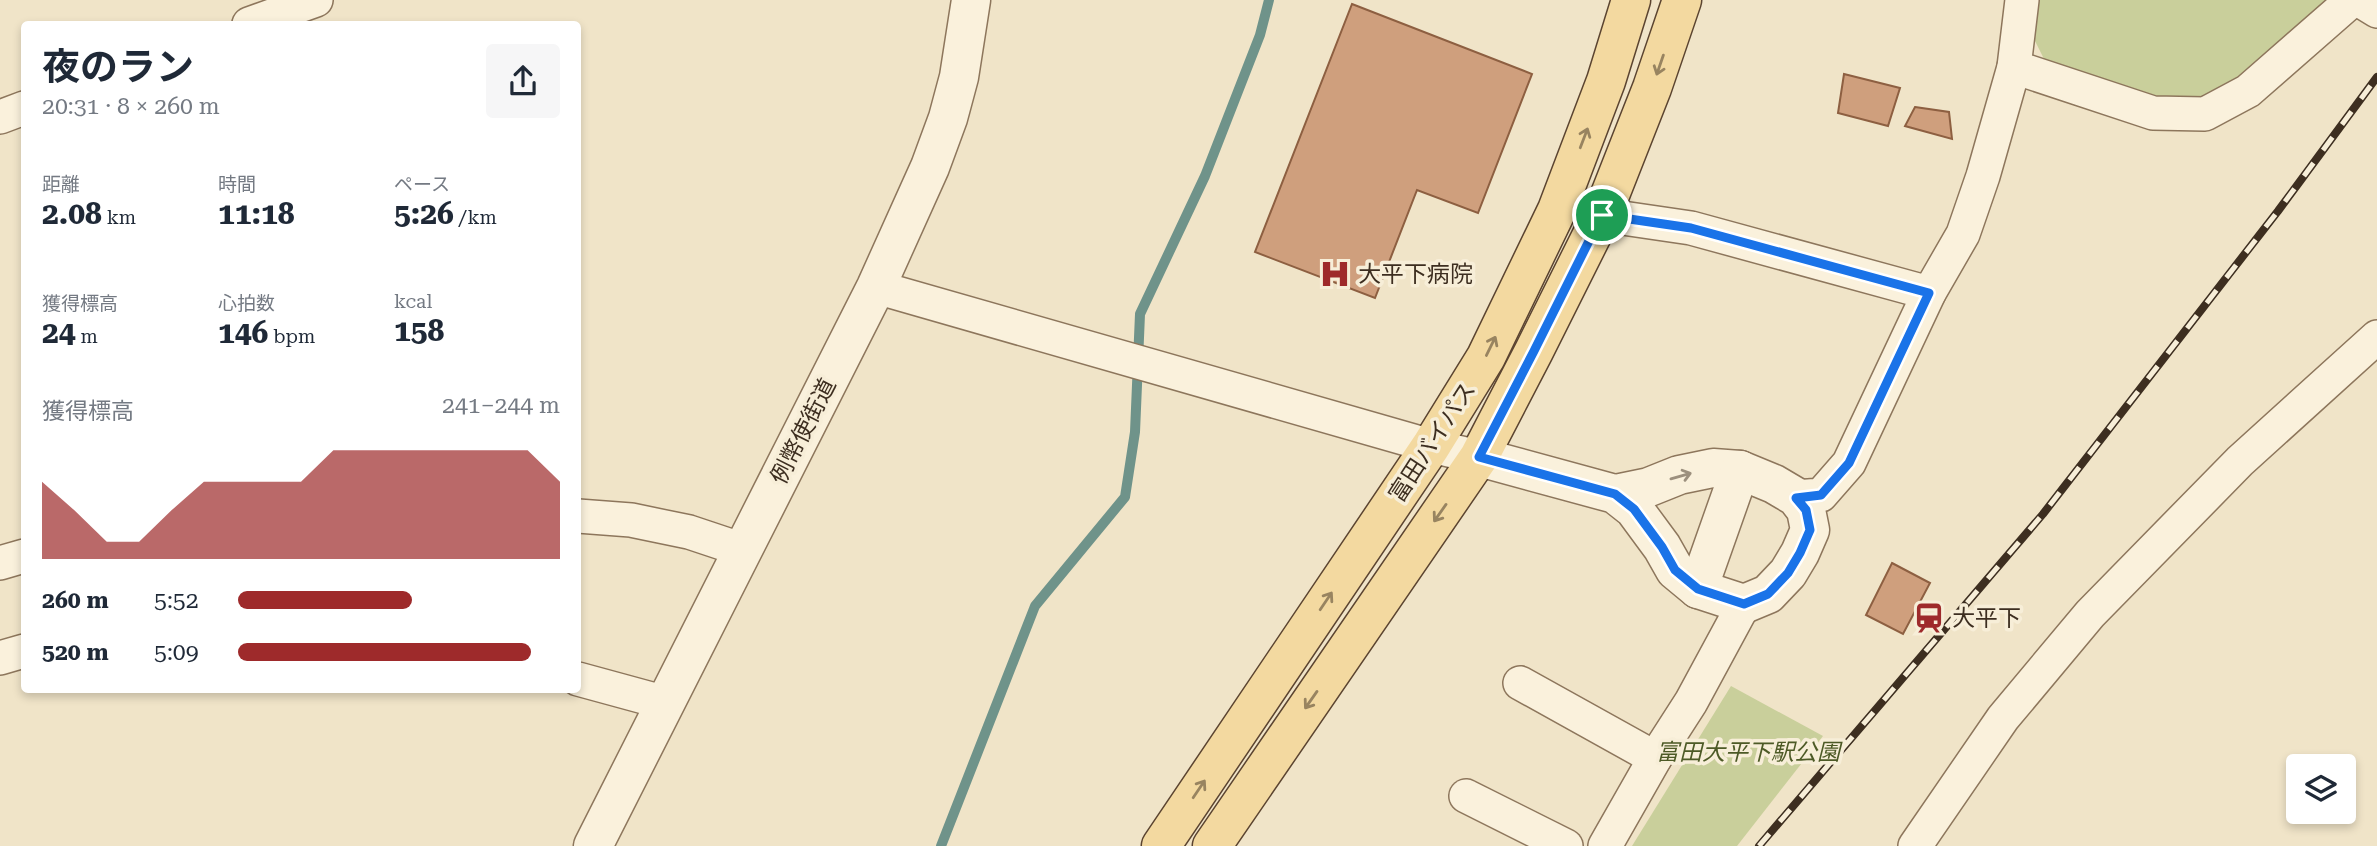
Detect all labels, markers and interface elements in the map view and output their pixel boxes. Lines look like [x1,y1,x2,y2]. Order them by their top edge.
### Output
button: share [486,44,560,118]
text: 夜のラン [42,45,194,89]
one-way arrow [1653,53,1665,75]
text: 20:31 · 8 × 260 m [42,93,220,120]
one-way arrow [1579,128,1592,150]
text: 距離 [42,173,80,196]
text: 時間 [218,173,256,196]
text: ペース [394,173,450,196]
pin [1572,185,1632,245]
text: 2.08 [42,196,102,231]
text: 11:18 [218,196,295,231]
text: 5:26 [394,196,454,231]
icon: arrive [1583,196,1621,234]
text: km [102,206,136,229]
text: /km [454,206,497,229]
hospital icon: 大平下病院 [1318,257,1352,291]
place label: 大平下病院 [1358,261,1473,288]
text: kcal [394,290,432,313]
text: 獲得標高 [42,292,118,315]
text: 心拍数 [218,292,275,315]
text: 158 [394,313,444,348]
text: 24 [42,315,76,350]
text: 146 [218,315,268,350]
text: m [76,325,98,348]
text: bpm [268,325,315,348]
one-way arrow [1485,336,1499,357]
street label: 例幣使街道 [765,374,842,489]
street label: 富田バイパス [1384,377,1481,507]
text: 241–244 m [442,392,560,419]
text: 獲得標高 [42,398,134,425]
one-way arrow [1670,468,1692,481]
one-way arrow [1433,503,1447,522]
text: 260 m [42,587,109,614]
text: 5:52 [154,587,199,614]
one-way arrow [1319,591,1333,611]
station icon: 大平下 [1912,601,1946,635]
place label: 大平下 [1952,605,2021,632]
text: 520 m [42,639,109,666]
text: 5:09 [154,639,199,666]
one-way arrow [1304,690,1318,709]
park label: 富田大平下駅公園 [1656,739,1843,766]
map controls [2286,754,2356,824]
button: layers [2286,754,2356,824]
one-way arrow [1192,780,1206,799]

